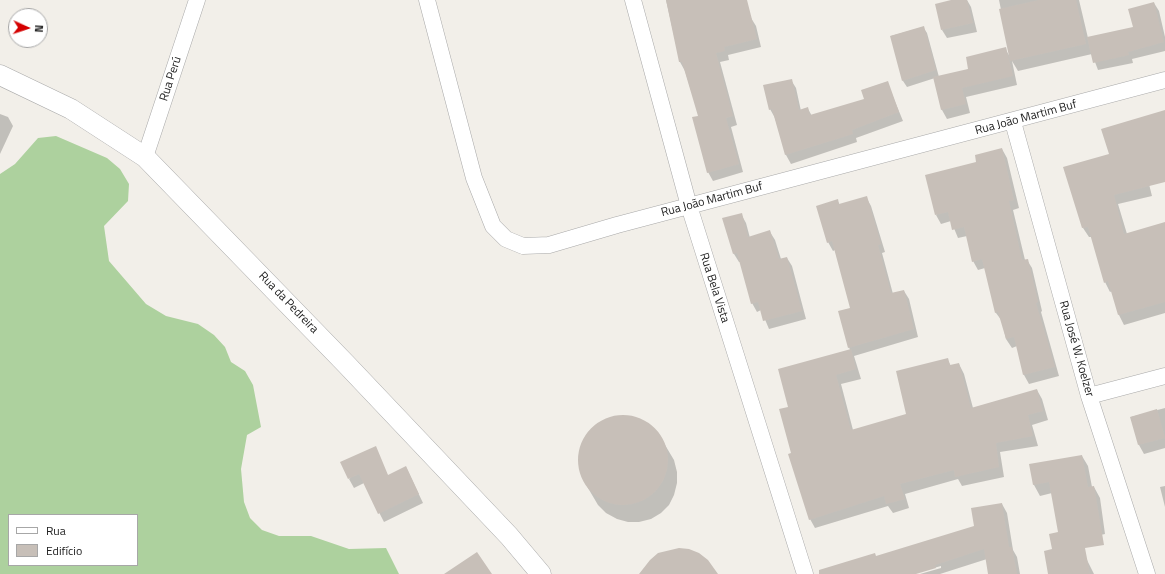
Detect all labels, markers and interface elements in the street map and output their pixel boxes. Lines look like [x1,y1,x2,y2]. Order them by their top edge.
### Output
north arrow [8,8,48,48]
text: N [31,24,47,33]
street label: Rua Perú [157,55,185,103]
street label: Rua João Martim Buf [974,98,1078,138]
street label: Rua João Martim Buf [660,180,764,220]
street label: Rua Bela Vista [696,251,732,325]
street label: Rua da Pedreira [255,269,321,337]
street label: Rua José W. Koelzer [1055,299,1097,399]
legend [8,514,138,566]
text: Rua [46,521,66,540]
text: Edifício [46,541,82,560]

